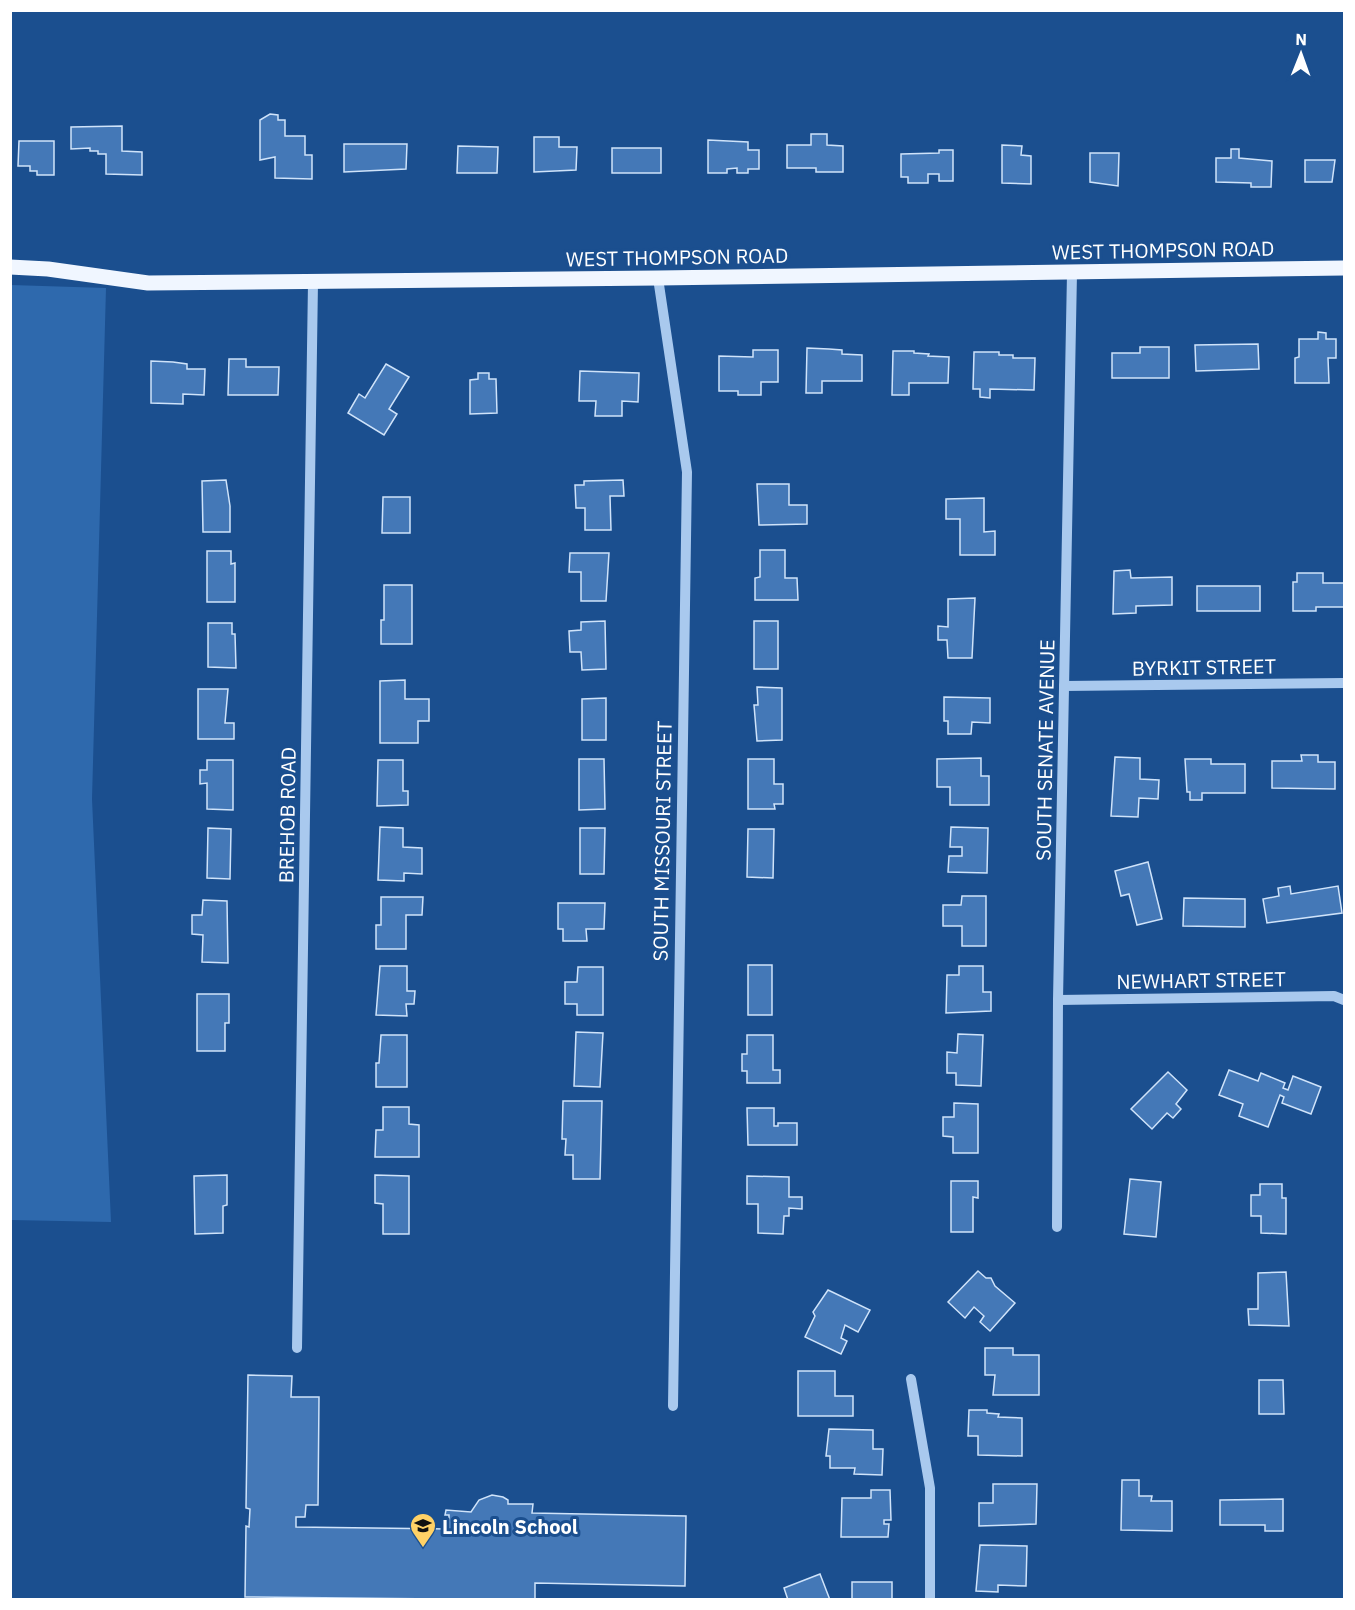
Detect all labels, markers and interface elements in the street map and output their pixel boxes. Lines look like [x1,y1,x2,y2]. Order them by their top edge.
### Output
north arrow [1271,24,1331,84]
text: N [1295,29,1307,49]
street label: WEST THOMPSON ROAD [1052,235,1274,265]
street label: WEST THOMPSON ROAD [566,242,788,272]
street label: SOUTH SENATE AVENUE [1030,639,1060,861]
street label: BYRKIT STREET [1132,652,1276,682]
street label: SOUTH MISSOURI STREET [646,721,678,961]
street label: BREHOB ROAD [272,747,302,883]
street label: NEWHART STREET [1116,965,1286,995]
school or university icon: Lincoln School [408,1511,438,1549]
place label: Lincoln School [442,1513,578,1540]

